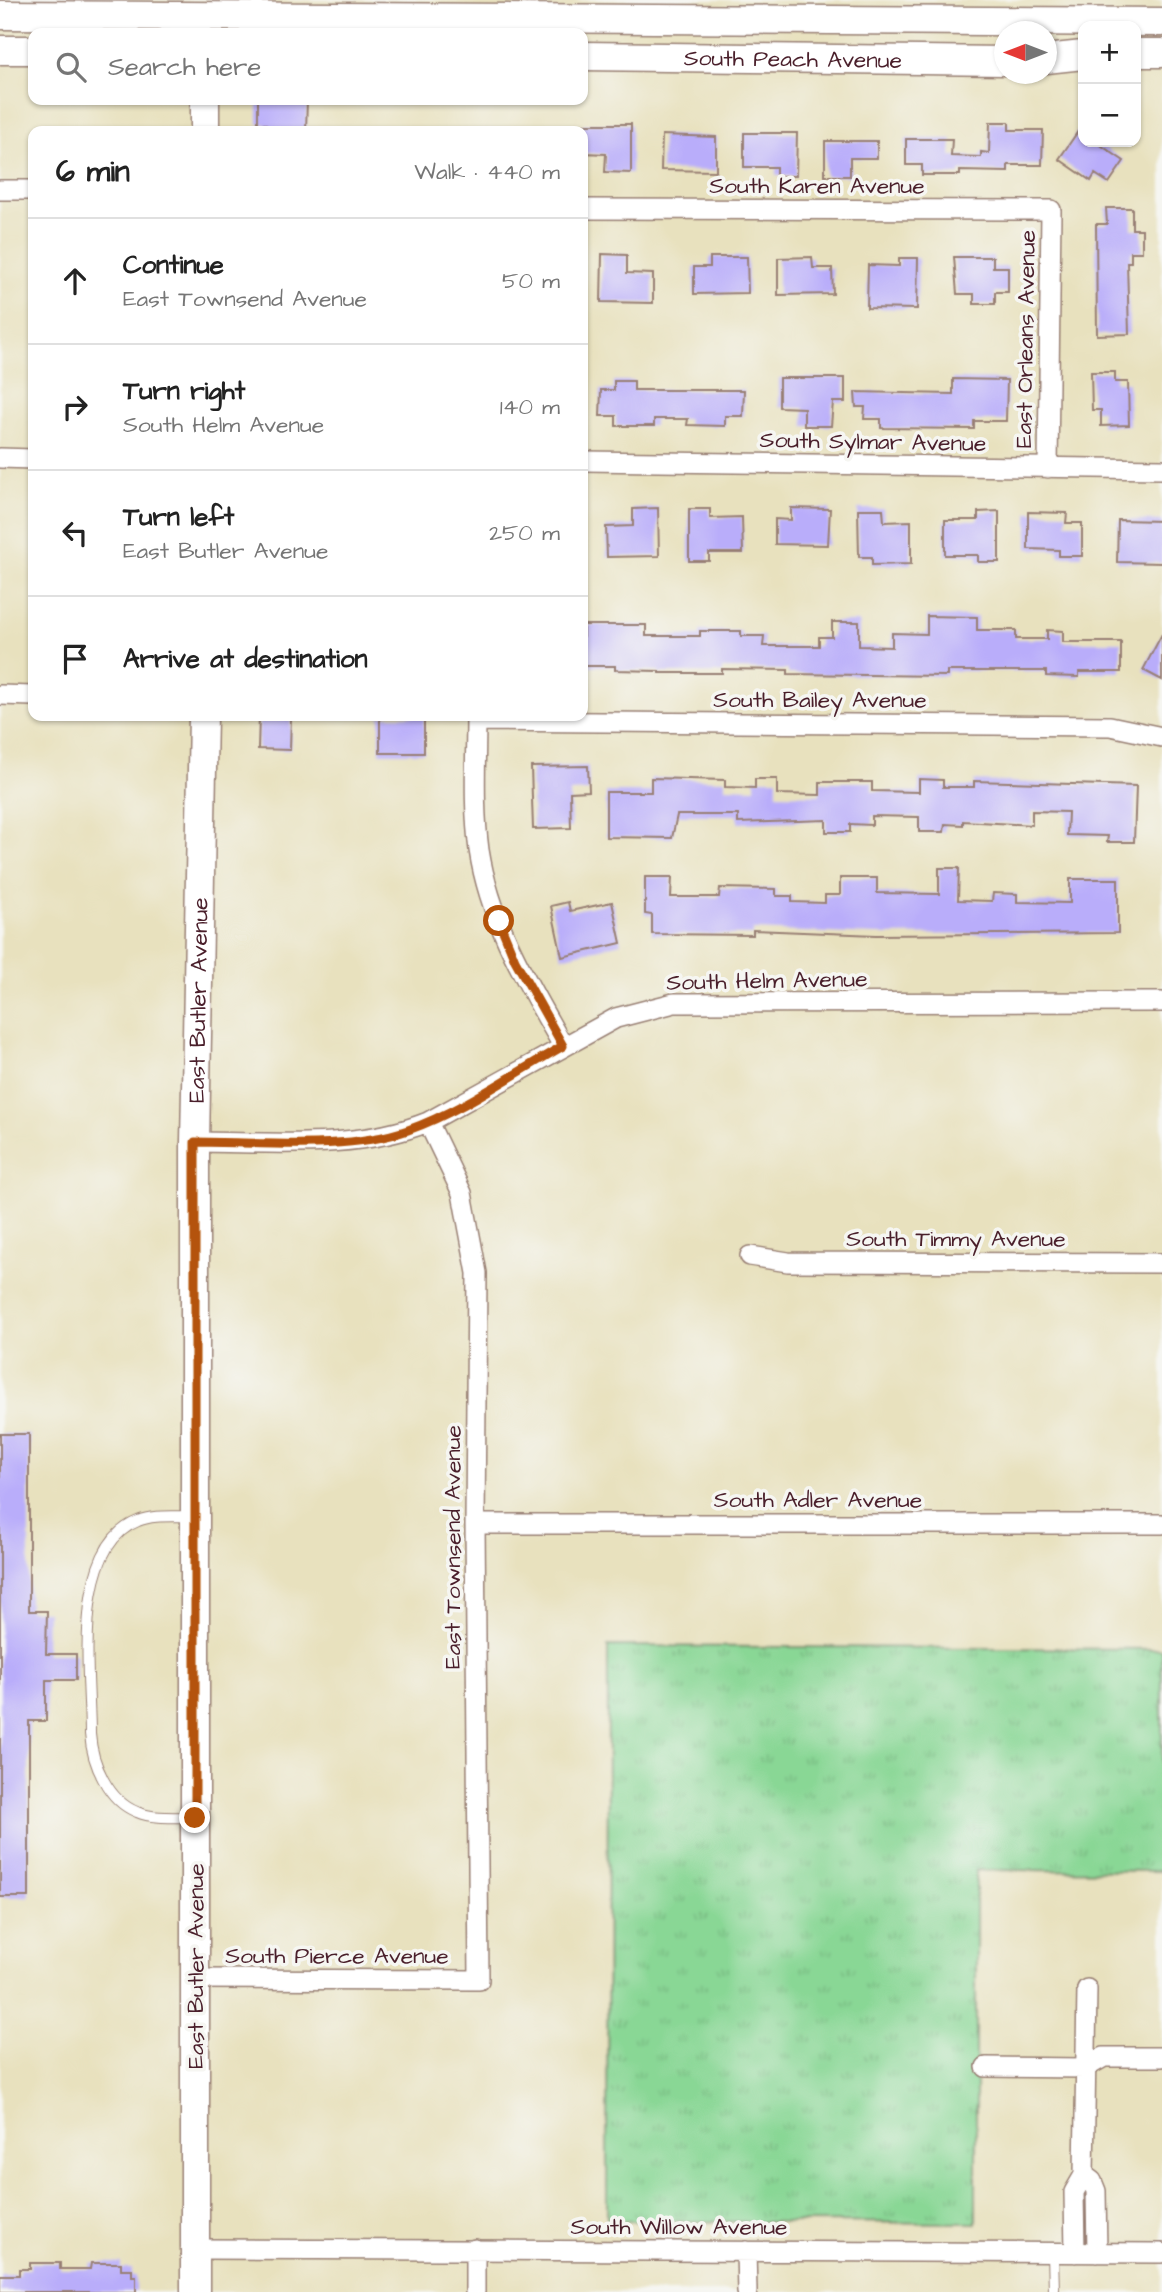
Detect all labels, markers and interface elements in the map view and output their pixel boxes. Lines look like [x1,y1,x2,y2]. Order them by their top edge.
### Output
north arrow [994,21,1057,84]
map controls [1078,21,1141,147]
button: + [1078,21,1141,84]
search box [28,28,588,105]
street label: South Peach Avenue [684,42,902,77]
icon: search [52,48,90,86]
text: Search here [108,49,261,85]
button: − [1078,84,1141,147]
text: 6 min [56,151,130,193]
text: Walk · 440 m [414,156,560,188]
street label: South Karen Avenue [709,170,925,202]
street label: East Orleans Avenue [1008,230,1044,448]
text: Continue [123,247,224,283]
icon: ahead [56,262,94,300]
text: 50 m [502,265,560,297]
text: East Townsend Avenue [123,283,367,315]
text: Turn right [123,373,245,409]
icon: right [56,388,94,426]
text: 140 m [500,391,560,423]
text: South Helm Avenue [123,409,324,441]
street label: South Sylmar Avenue [759,424,987,461]
text: Turn left [123,499,234,535]
icon: left [56,514,94,552]
text: 250 m [489,517,560,549]
text: East Butler Avenue [123,535,328,567]
icon: arrive [56,640,94,678]
text: Arrive at destination [123,641,368,677]
street label: South Bailey Avenue [713,684,927,717]
street label: East Butler Avenue [181,897,217,1103]
route start [483,905,514,936]
street label: South Helm Avenue [666,963,868,999]
street label: South Timmy Avenue [846,1223,1066,1256]
street label: East Townsend Avenue [437,1425,469,1669]
street label: South Adler Avenue [714,1484,922,1516]
route end [179,1802,210,1833]
street label: East Butler Avenue [180,1863,212,2069]
street label: South Pierce Avenue [225,1940,449,1972]
street label: South Willow Avenue [570,2211,788,2243]

